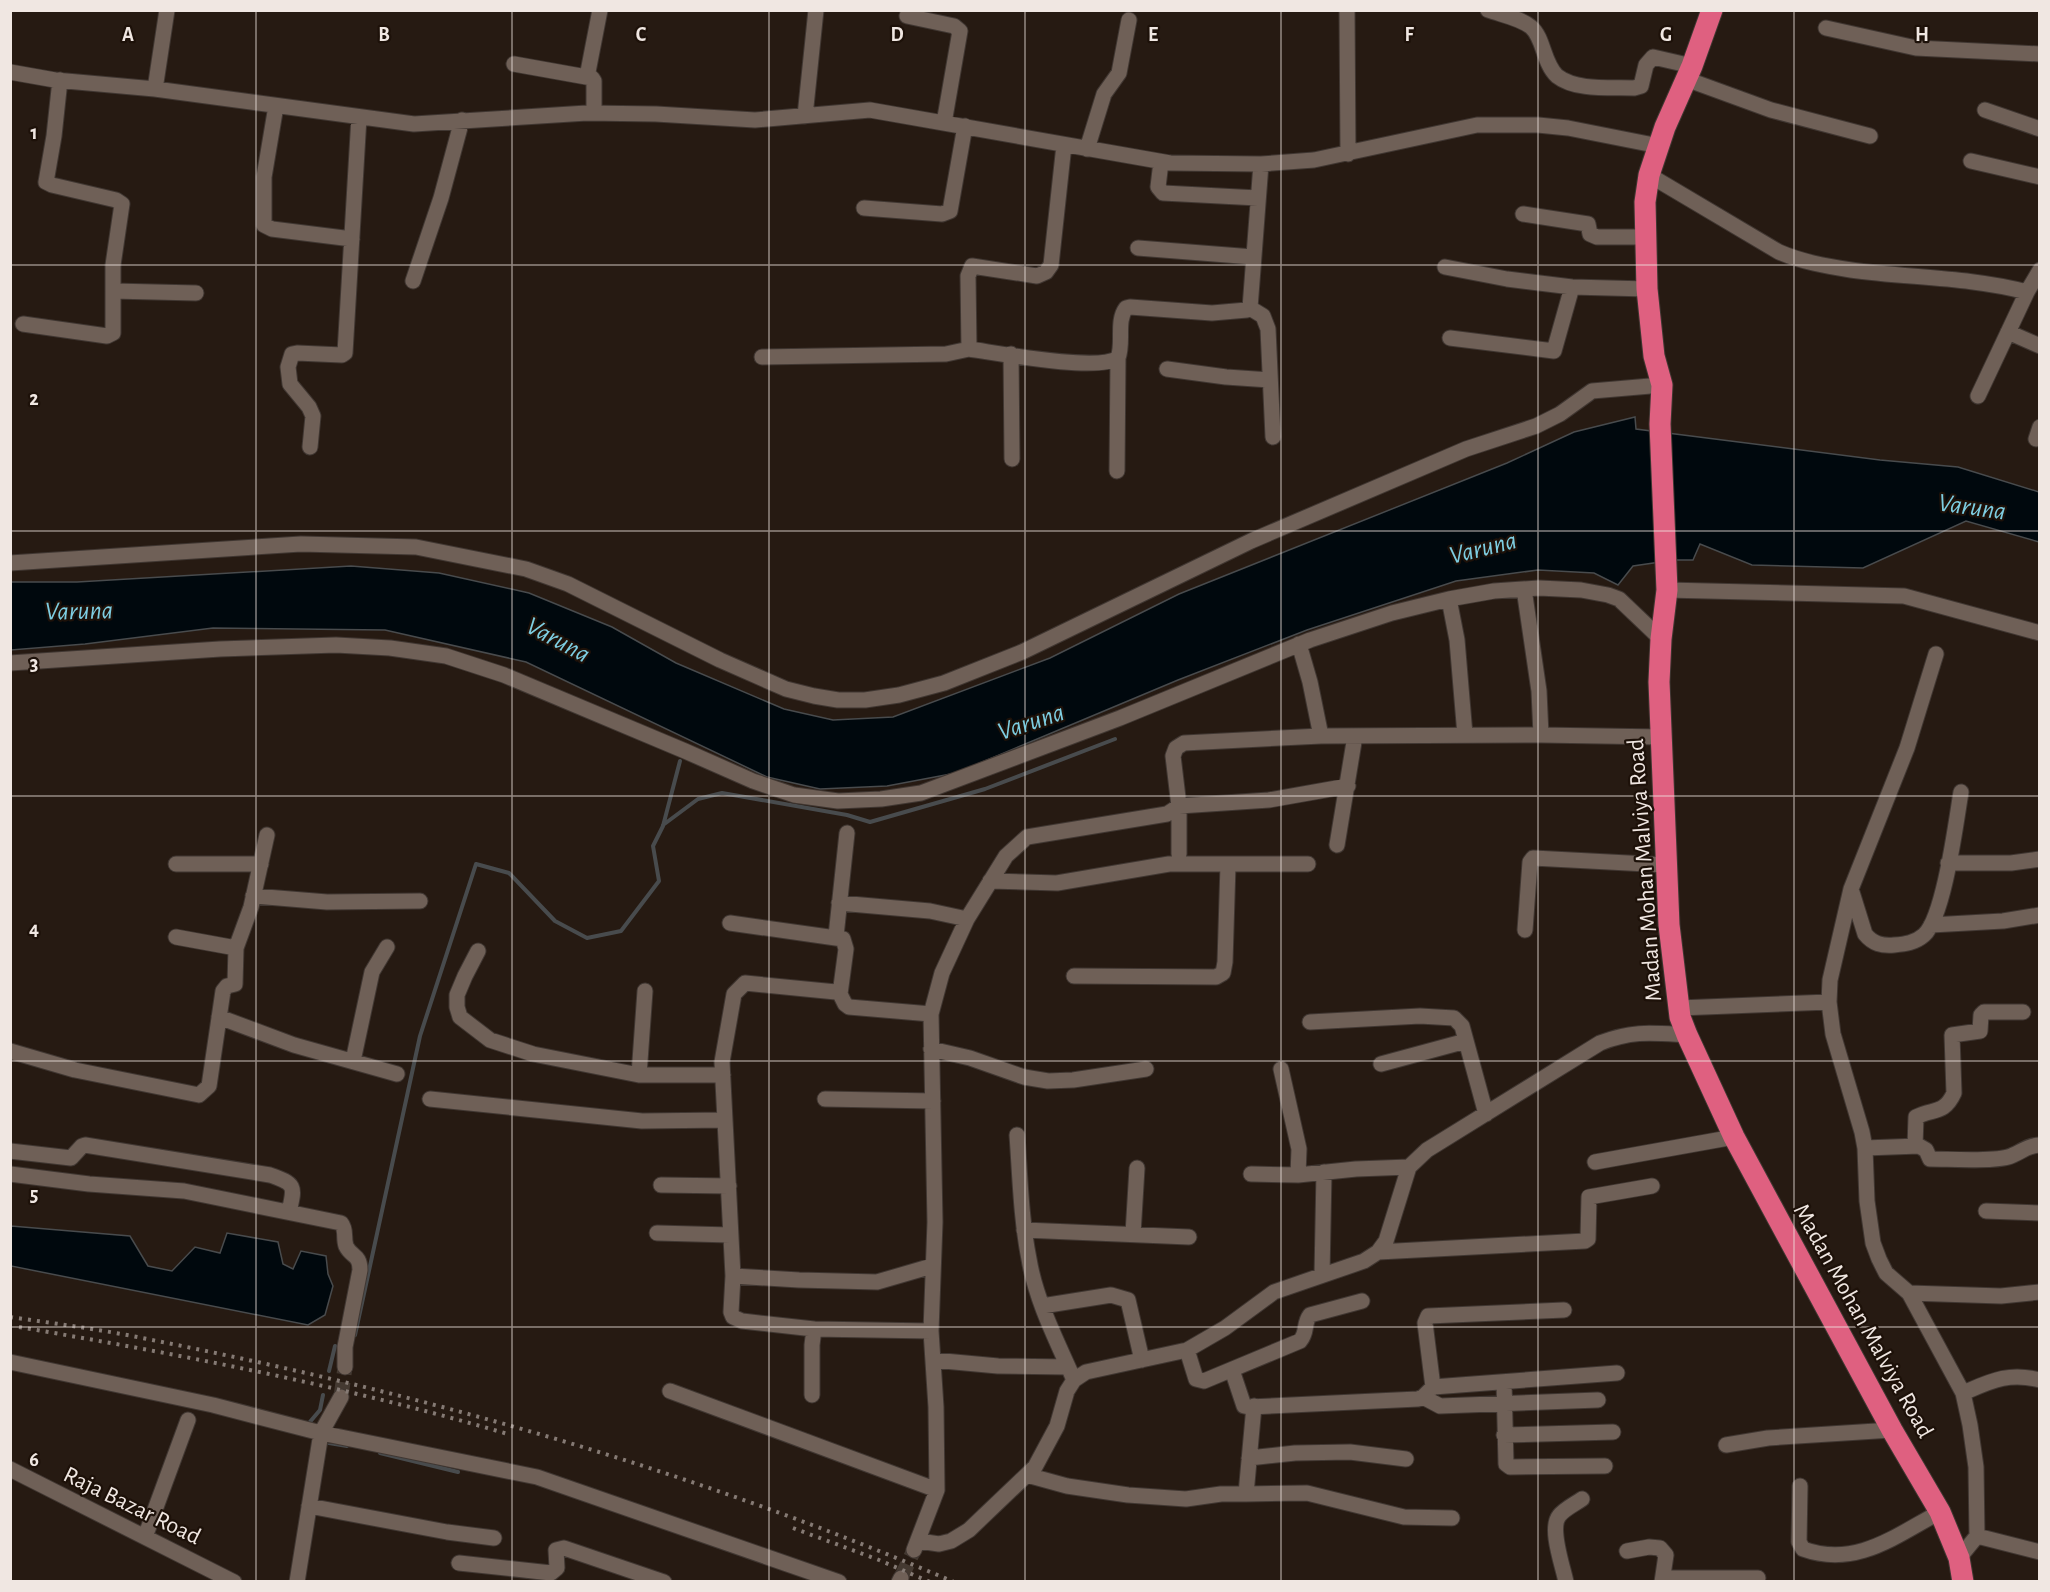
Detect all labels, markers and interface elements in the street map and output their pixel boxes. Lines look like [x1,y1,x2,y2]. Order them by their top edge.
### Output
text: A [122,25,134,45]
text: B [378,25,390,45]
text: C [636,25,647,45]
text: D [890,25,904,45]
text: E [1148,25,1158,45]
text: F [1404,25,1414,45]
text: G [1660,25,1672,45]
text: H [1915,25,1929,45]
text: 1 [30,123,38,143]
text: 2 [29,389,39,409]
water label: Varuna [1936,489,2008,525]
water label: Varuna [1447,527,1519,569]
water label: Varuna [45,597,113,625]
water label: Varuna [522,613,594,667]
text: 3 [30,654,38,674]
water label: Varuna [995,699,1067,745]
street label: Madan Mohan Malviya Road [1624,738,1666,1002]
text: 4 [29,919,39,939]
text: 5 [30,1185,38,1205]
street label: Madan Mohan Malviya Road [1789,1200,1937,1442]
text: 6 [29,1450,39,1470]
street label: Raja Bazar Road [60,1462,204,1550]

